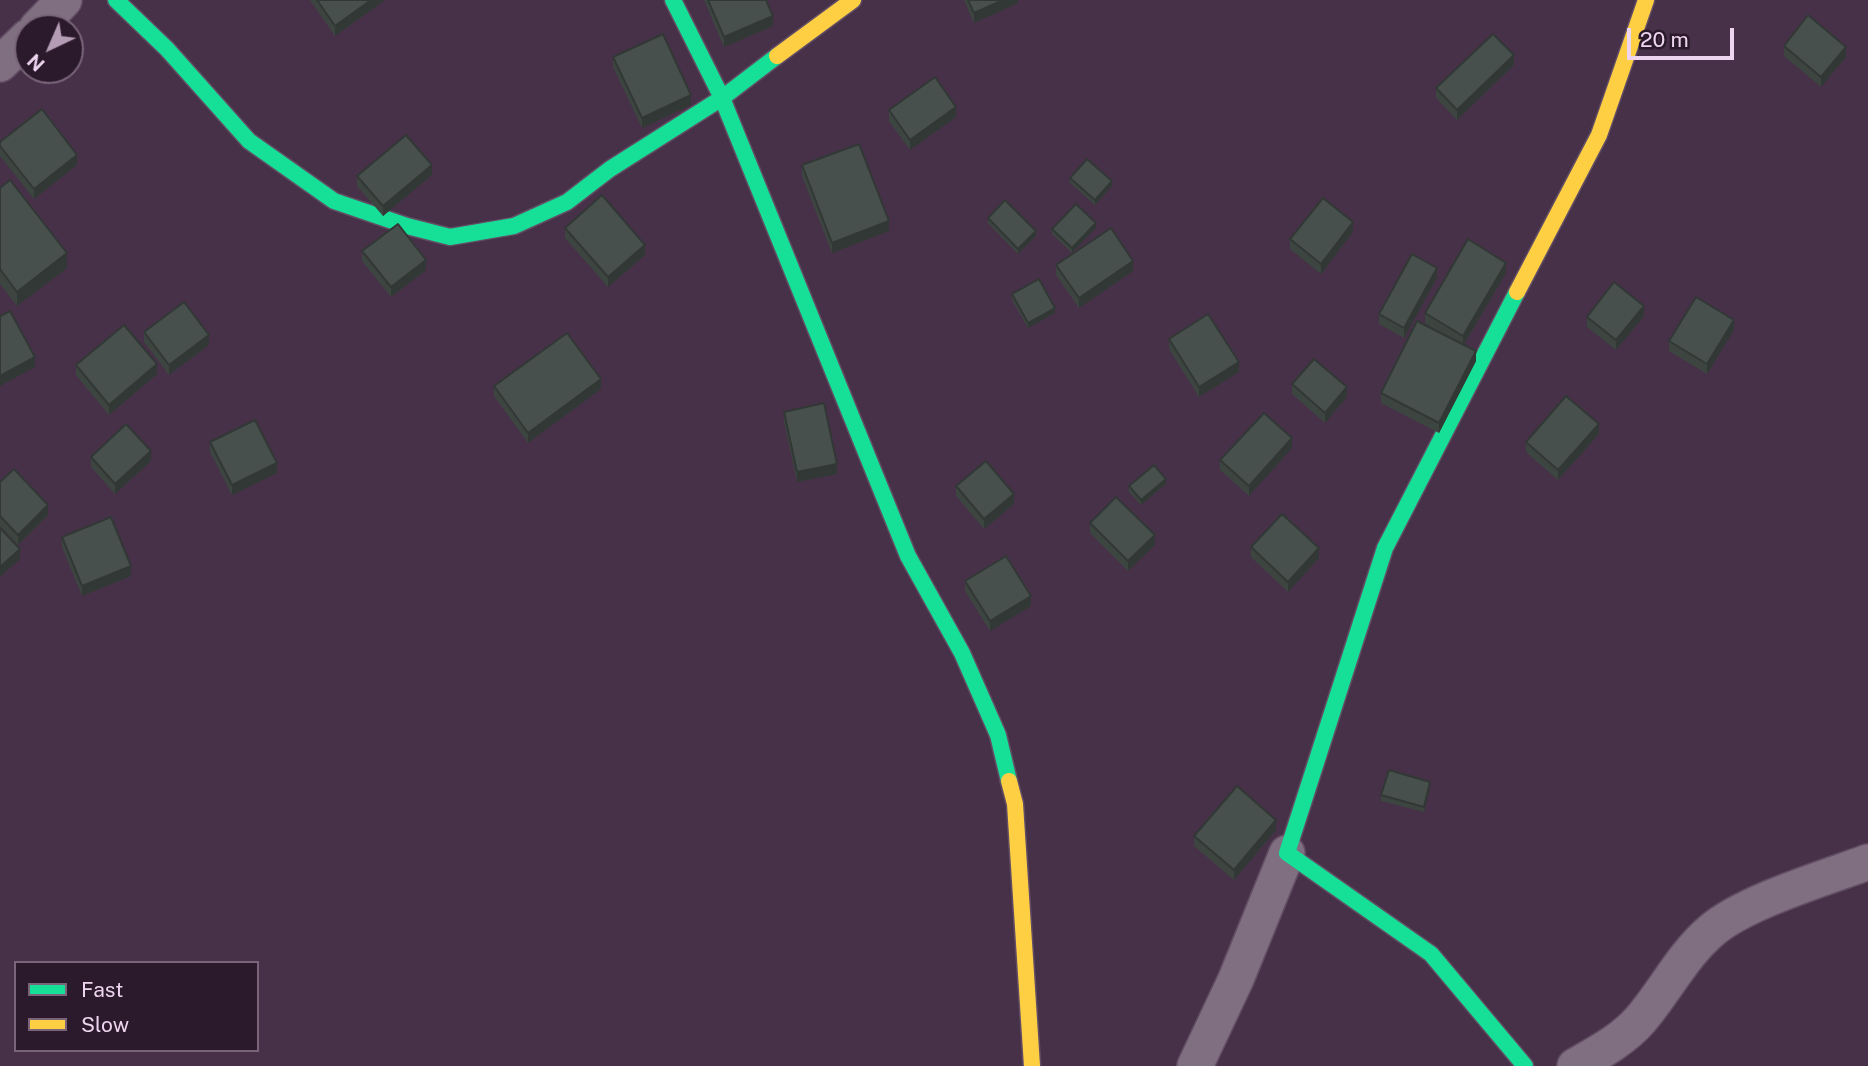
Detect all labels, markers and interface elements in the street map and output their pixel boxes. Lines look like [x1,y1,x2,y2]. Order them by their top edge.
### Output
north arrow [14,14,84,84]
scale bar [1630,14,1737,58]
text: 20 m [1640,27,1689,52]
text: N [23,50,49,76]
legend [14,961,259,1052]
text: Fast [81,977,123,1002]
text: Slow [81,1012,129,1037]

